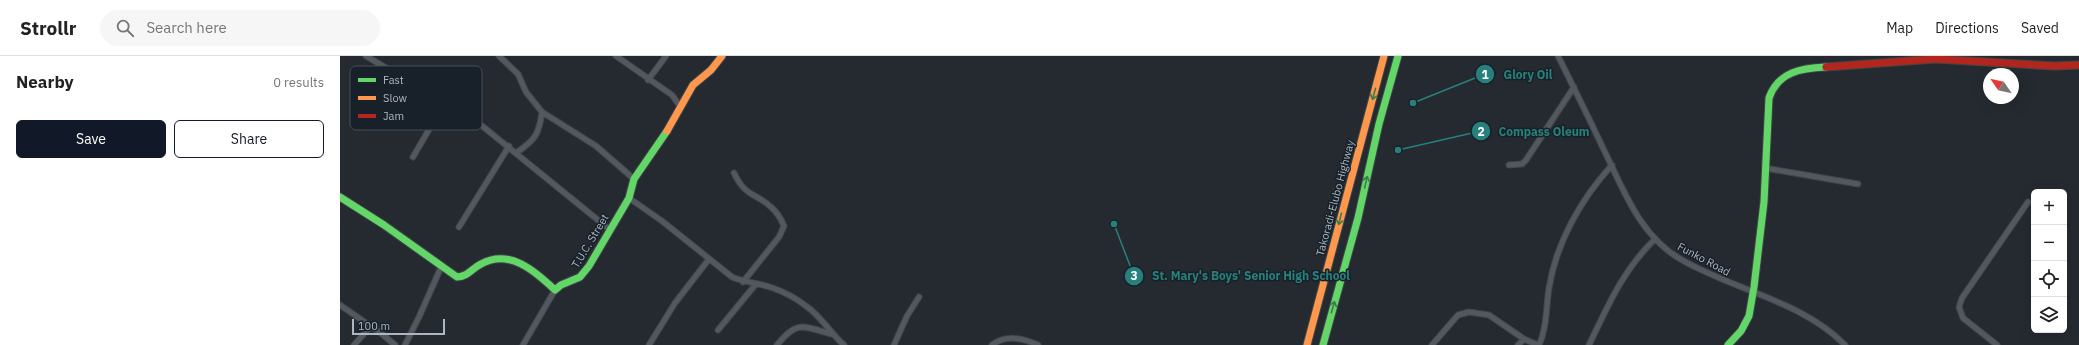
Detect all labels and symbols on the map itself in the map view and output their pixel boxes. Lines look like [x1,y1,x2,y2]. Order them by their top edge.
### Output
callout: Glory Oil [1475,62,1560,86]
legend [350,66,482,130]
text: 1 [1481,67,1489,82]
text: Glory Oil [1504,67,1553,82]
north arrow [1983,68,2019,104]
text: Fast [383,73,404,87]
one-way arrow [1369,87,1377,100]
text: Slow [383,91,407,105]
text: Jam [383,109,404,123]
callout: Compass Oleum [1471,119,1598,143]
text: 2 [1477,124,1485,139]
text: Compass Oleum [1498,124,1590,139]
street label: Takoradi-Elubo Highway [1313,138,1357,258]
one-way arrow [1362,175,1370,188]
street label: T.U.C. Street [568,211,612,271]
one-way arrow [1336,213,1344,226]
street label: Funko Road [1675,239,1733,279]
callout: St. Mary's Boys' Senior High School [1124,264,1358,288]
text: 3 [1130,268,1138,283]
text: St. Mary's Boys' Senior High School [1152,268,1350,283]
one-way arrow [1330,301,1337,314]
scale bar [352,317,445,336]

